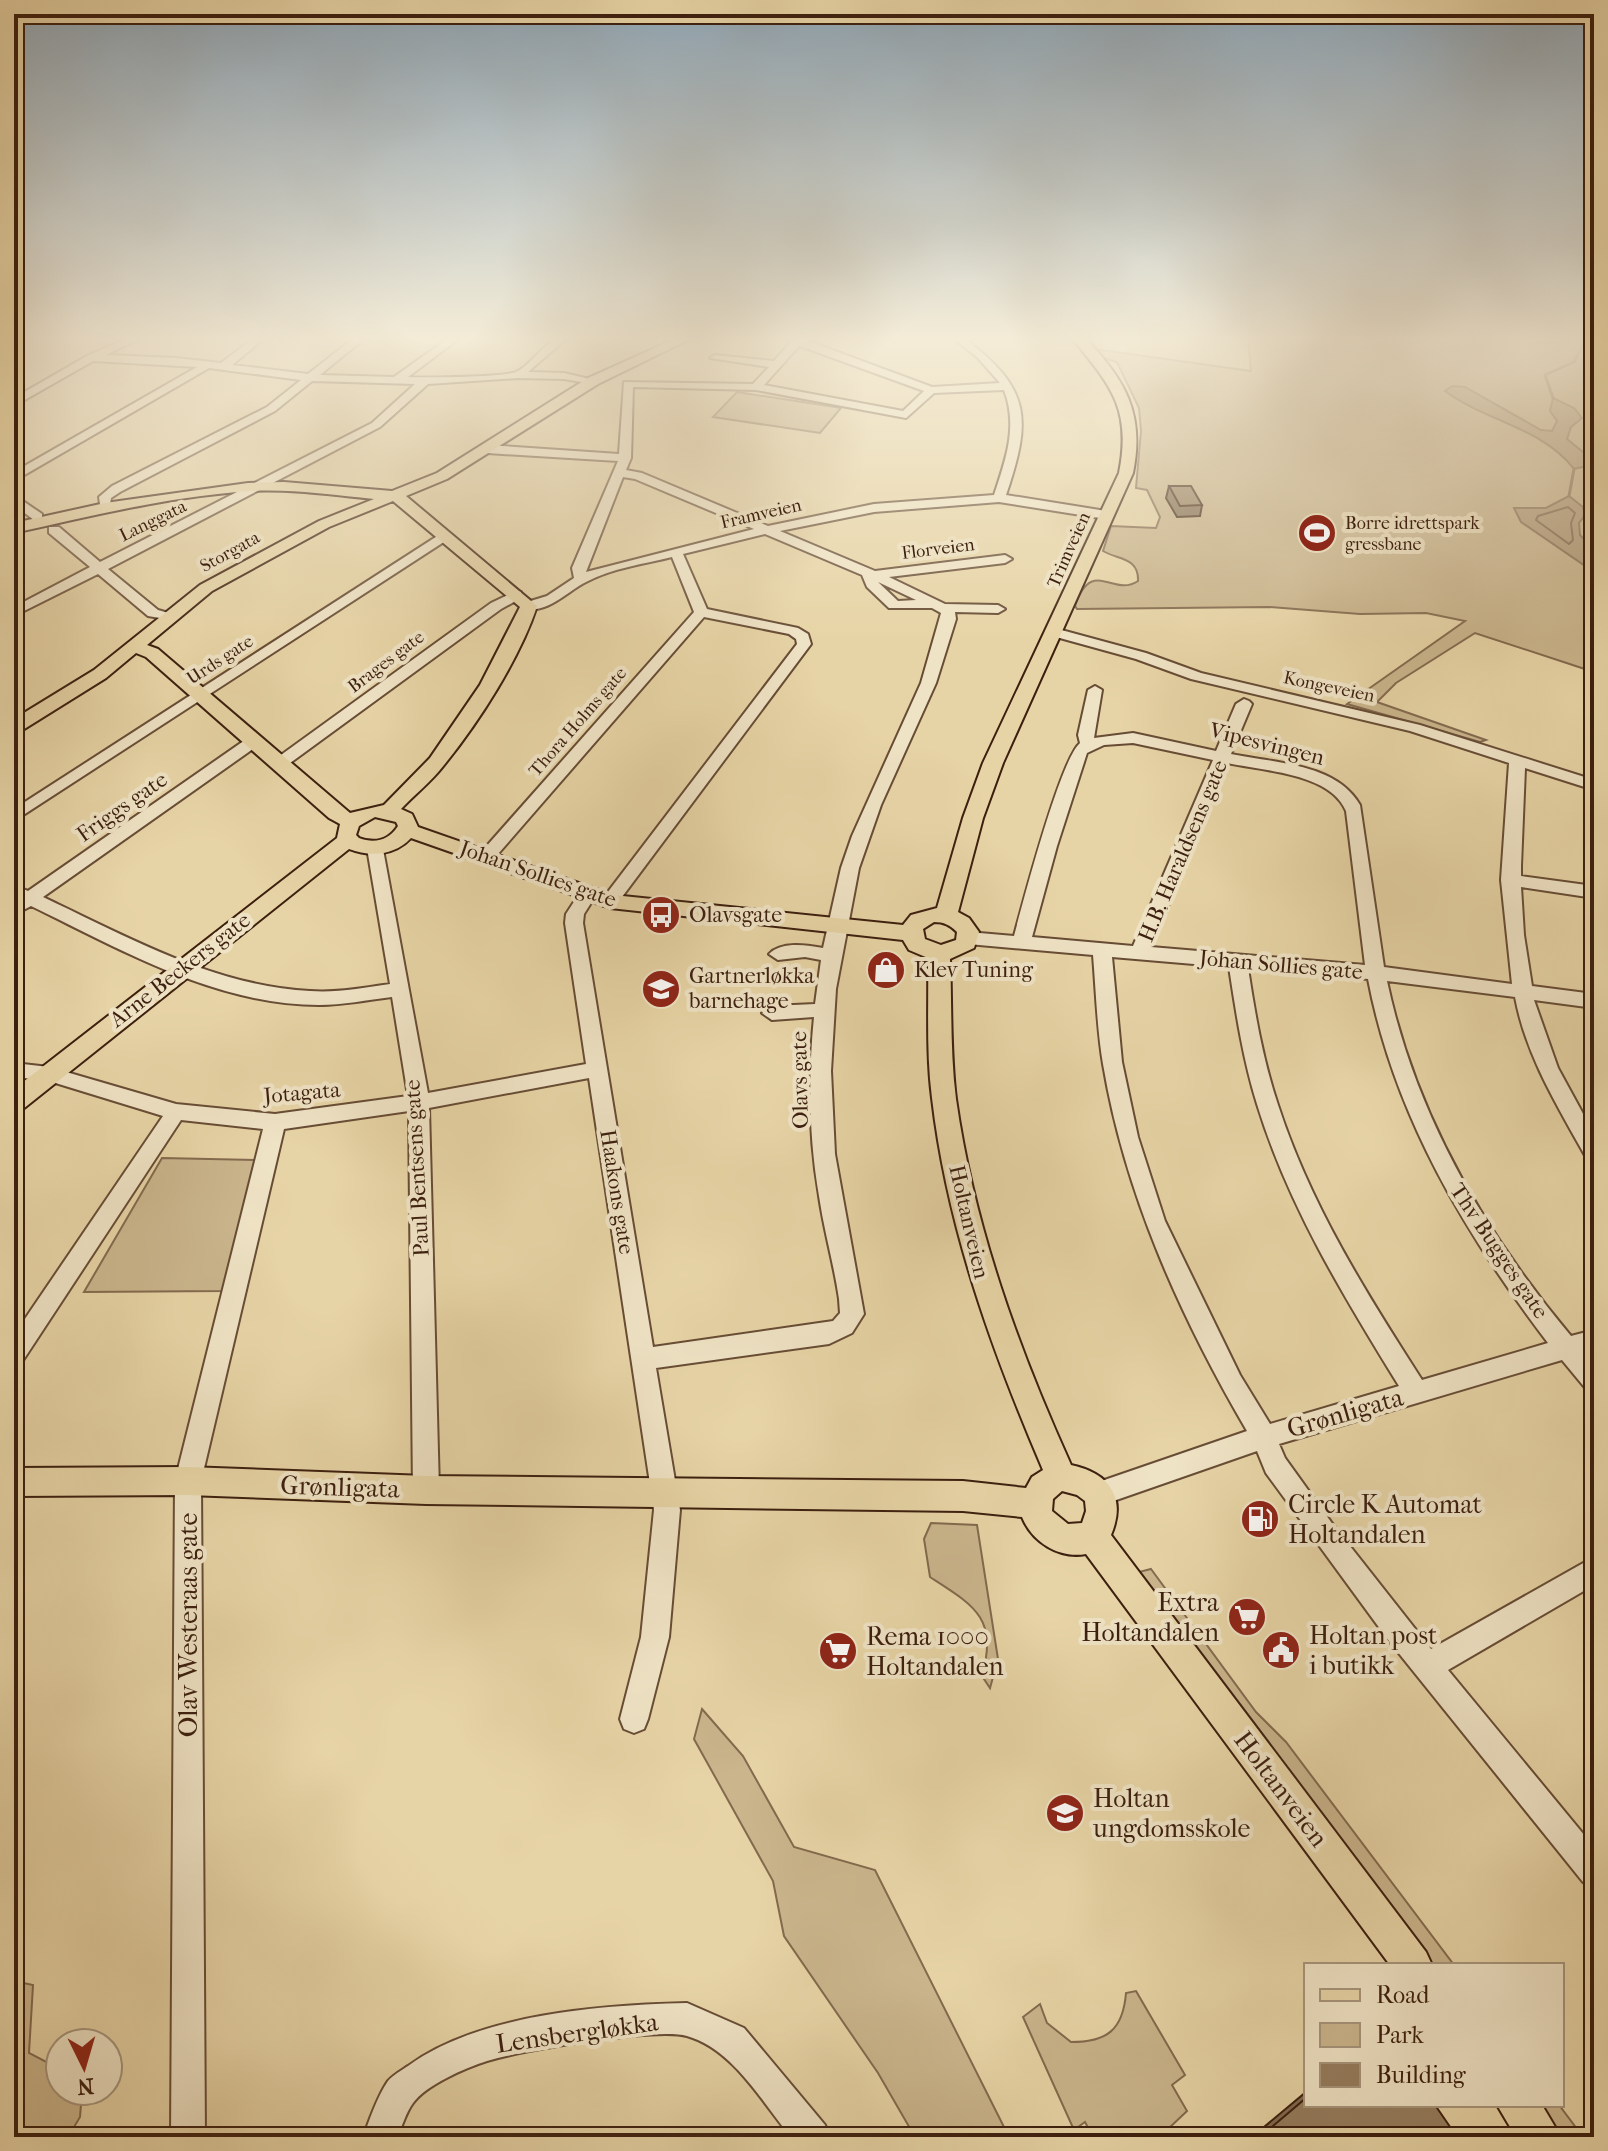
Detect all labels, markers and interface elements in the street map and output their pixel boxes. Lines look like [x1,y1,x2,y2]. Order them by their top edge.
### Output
street label: Framveien [719,494,804,533]
street label: Langgata [116,495,191,546]
street label: Trimveien [1043,508,1095,591]
sports icon: Borre idrettspark gressbane [1296,512,1338,554]
place label: Borre idrettspark gressbane [1345,513,1480,555]
street label: Storgata [196,527,264,577]
street label: Florveien [900,534,976,564]
street label: Brages gate [344,626,428,697]
street label: Urds gate [183,631,257,689]
street label: Thora Holms gate [525,663,631,781]
street label: Kongeveien [1281,667,1377,707]
street label: Vipesvingen [1206,717,1327,771]
street label: H.B. Haraldsens gate [1133,756,1233,946]
street label: Friggs gate [72,766,172,848]
street label: Johan Sollies gate [454,834,620,913]
bus stop icon: Olavsgate [640,894,682,936]
place label: Olavsgate [689,902,782,928]
street label: Arne Beckers gate [104,907,256,1034]
street label: Johan Sollies gate [1196,945,1364,985]
shop icon: Klev Tuning [865,949,907,991]
place label: Klev Tuning [914,957,1033,983]
place label: Gartnerløkka barnehage [688,963,815,1014]
school or university icon: Gartnerløkka barnehage [640,968,682,1010]
street label: Olavs gate [786,1031,814,1129]
street label: Jotagata [261,1077,342,1109]
street label: Paul Bentsens gate [399,1079,435,1257]
street label: Haakons gate [594,1128,640,1256]
street label: Holtanveien [943,1163,995,1282]
street label: Thv Bugges gate [1444,1178,1554,1324]
street label: Grønligata [1283,1381,1408,1444]
street label: Grønligata [280,1469,401,1505]
place label: Circle K Automat Holtandalen [1288,1489,1482,1550]
fuel station icon: Circle K Automat Holtandalen [1239,1498,1281,1540]
street label: Olav Westeraas gate [173,1513,204,1737]
place label: Extra Holtandalen [1081,1587,1220,1648]
supermarket icon: Extra Holtandalen [1226,1596,1268,1638]
place label: Holtan post i butikk [1309,1620,1438,1681]
place label: Rema 1000 Holtandalen [866,1621,1004,1682]
public building icon: Holtan post i butikk [1260,1629,1302,1671]
supermarket icon: Rema 1000 Holtandalen [817,1630,859,1672]
street label: Holtanveien [1227,1725,1335,1853]
place label: Holtan ungdomsskole [1092,1783,1250,1844]
school or university icon: Holtan ungdomsskole [1044,1792,1086,1834]
legend [1304,1963,1564,2107]
text: Road [1376,1981,1430,2009]
street label: Lensbergløkka [494,2006,661,2060]
text: Park [1376,2021,1424,2049]
north arrow [44,2027,124,2107]
text: Building [1376,2061,1467,2089]
text: N [76,2072,95,2100]

